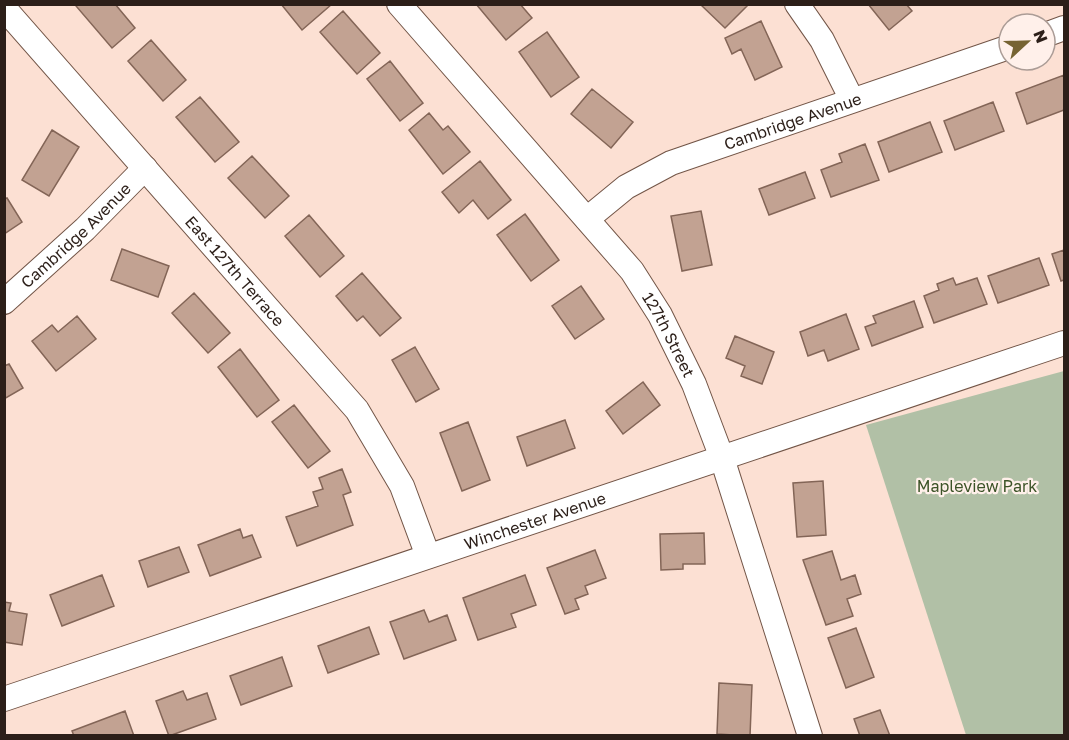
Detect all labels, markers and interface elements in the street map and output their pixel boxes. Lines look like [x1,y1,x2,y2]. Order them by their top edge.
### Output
north arrow [997,12,1057,72]
text: N [1029,27,1052,46]
street label: Cambridge Avenue [721,88,864,154]
street label: Cambridge Avenue [17,179,135,292]
street label: East 127th Terrace [181,212,289,330]
street label: 127th Street [638,288,699,380]
park label: Mapleview Park [917,476,1037,496]
street label: Winchester Avenue [461,488,608,554]

